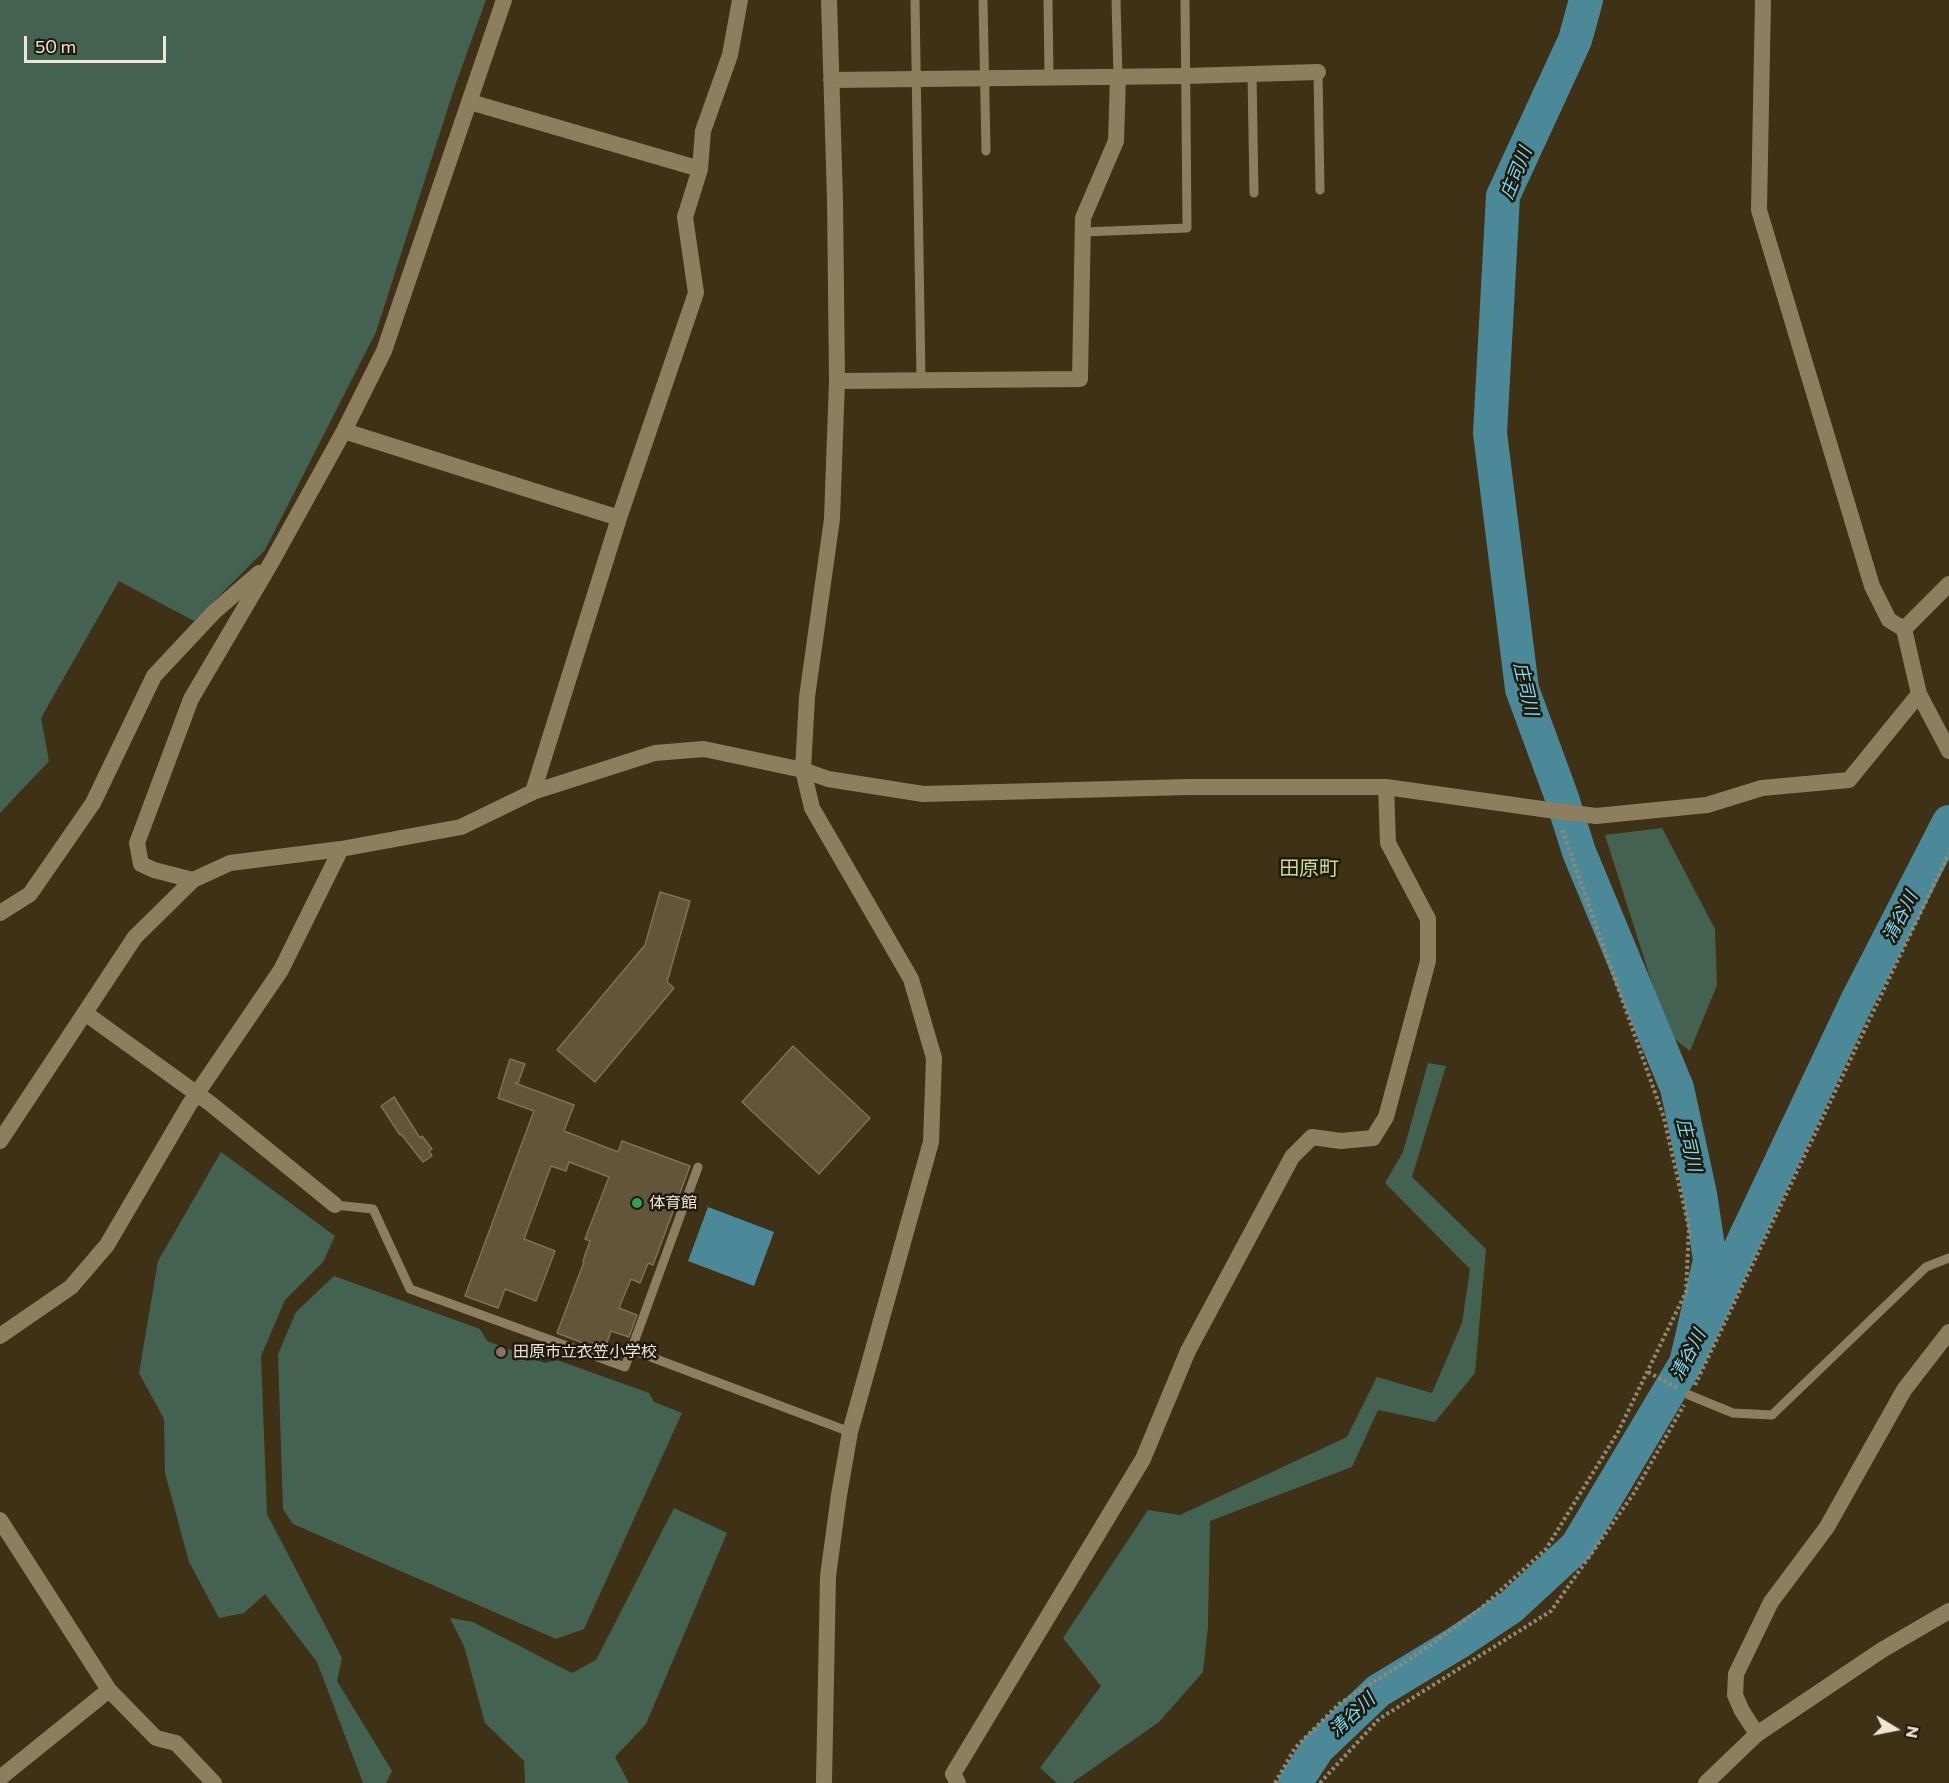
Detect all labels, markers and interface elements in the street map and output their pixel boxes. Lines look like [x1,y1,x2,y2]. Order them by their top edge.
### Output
scale bar [27,24,170,62]
text: 50 m [35,35,76,57]
water label: 庄司川 [1496,144,1536,202]
water label: 庄司川 [1509,660,1543,718]
district label: 田原町 [1279,856,1339,880]
water label: 清谷川 [1878,888,1922,946]
water label: 庄司川 [1672,1116,1706,1174]
place label: 体育館 [649,1193,697,1213]
marker: 体育館 [630,1196,644,1210]
water label: 清谷川 [1666,1326,1710,1384]
place label: 田原市立衣笠小学校 [513,1342,657,1362]
marker: 田原市立衣笠小学校 [494,1345,508,1359]
water label: 清谷川 [1325,1689,1379,1741]
north arrow [1865,1699,1925,1759]
text: N [1903,1725,1924,1740]

